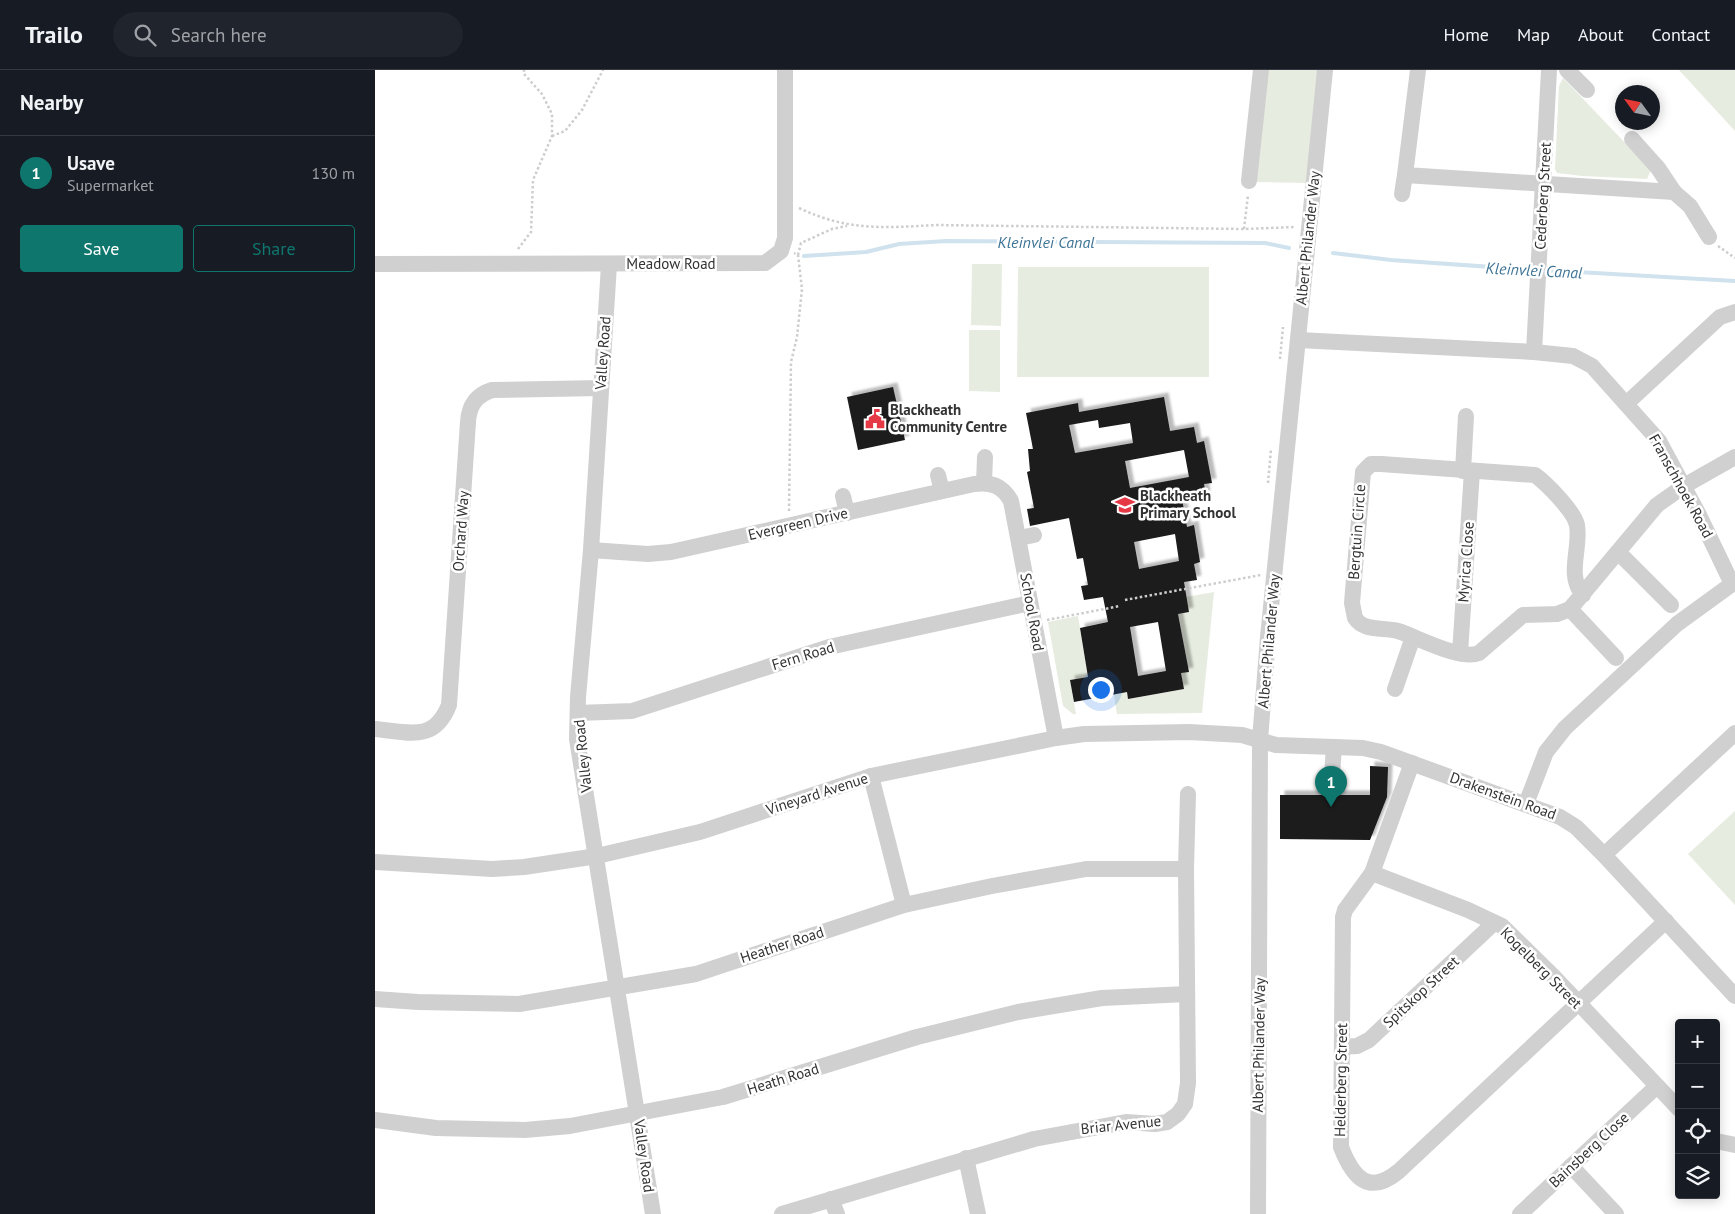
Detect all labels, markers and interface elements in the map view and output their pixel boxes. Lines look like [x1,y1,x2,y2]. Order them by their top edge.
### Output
search box [113,12,463,57]
text: Trailo [25,19,83,50]
icon: search [131,21,159,49]
text: Search here [171,23,267,47]
text: Home [1443,23,1489,46]
text: Map [1517,23,1550,46]
text: About [1578,23,1624,46]
text: Contact [1652,23,1710,46]
north arrow [1615,85,1660,130]
text: Nearby [20,89,83,116]
street label: Cederberg Street [1530,142,1555,250]
text: Usave [67,151,115,175]
text: 1 [31,163,41,183]
text: 130 m [312,163,355,183]
street label: Albert Philander Way [1291,170,1324,306]
text: Supermarket [67,175,154,195]
button: Save [20,225,183,272]
button: Share [193,225,355,272]
water label: Kleinvlei Canal [997,232,1095,252]
street label: Meadow Road [626,254,716,273]
water label: Kleinvlei Canal [1485,257,1584,283]
street label: Valley Road [590,316,615,391]
place label: Blackheath Community Centre [890,400,1008,436]
public building icon: Blackheath Community Centre [864,408,886,430]
street label: Franschhoek Road [1645,430,1718,541]
street label: Bergtuin Circle [1344,484,1369,580]
place label: Blackheath Primary School [1140,486,1236,522]
street label: Orchard Way [448,490,473,572]
school or university icon: Blackheath Primary School [1114,494,1136,516]
street label: Evergreen Drive [746,503,850,544]
street label: Myrica Close [1453,521,1478,603]
street label: School Road [1016,571,1049,653]
street label: Albert Philander Way [1253,573,1284,709]
street label: Fern Road [769,637,836,674]
your location [1088,677,1114,703]
street label: Valley Road [569,719,596,795]
pin: 1 [1315,766,1347,807]
street label: Drakenstein Road [1447,767,1559,824]
street label: Vineyard Avenue [763,768,870,819]
street label: Heather Road [738,922,826,967]
street label: Kogelberg Street [1497,923,1586,1012]
street label: Spitskop Street [1379,952,1463,1032]
street label: Albert Philander Way [1248,977,1269,1113]
map controls [1675,1019,1720,1199]
button: + [1675,1019,1720,1064]
street label: Helderberg Street [1330,1023,1351,1137]
street label: Heath Road [745,1059,821,1098]
button: − [1675,1064,1720,1109]
street label: Bainsberg Close [1545,1108,1633,1192]
button: locate [1675,1109,1720,1154]
street label: Briar Avenue [1080,1111,1162,1138]
street label: Valley Road [630,1117,659,1194]
button: layers [1675,1154,1720,1199]

